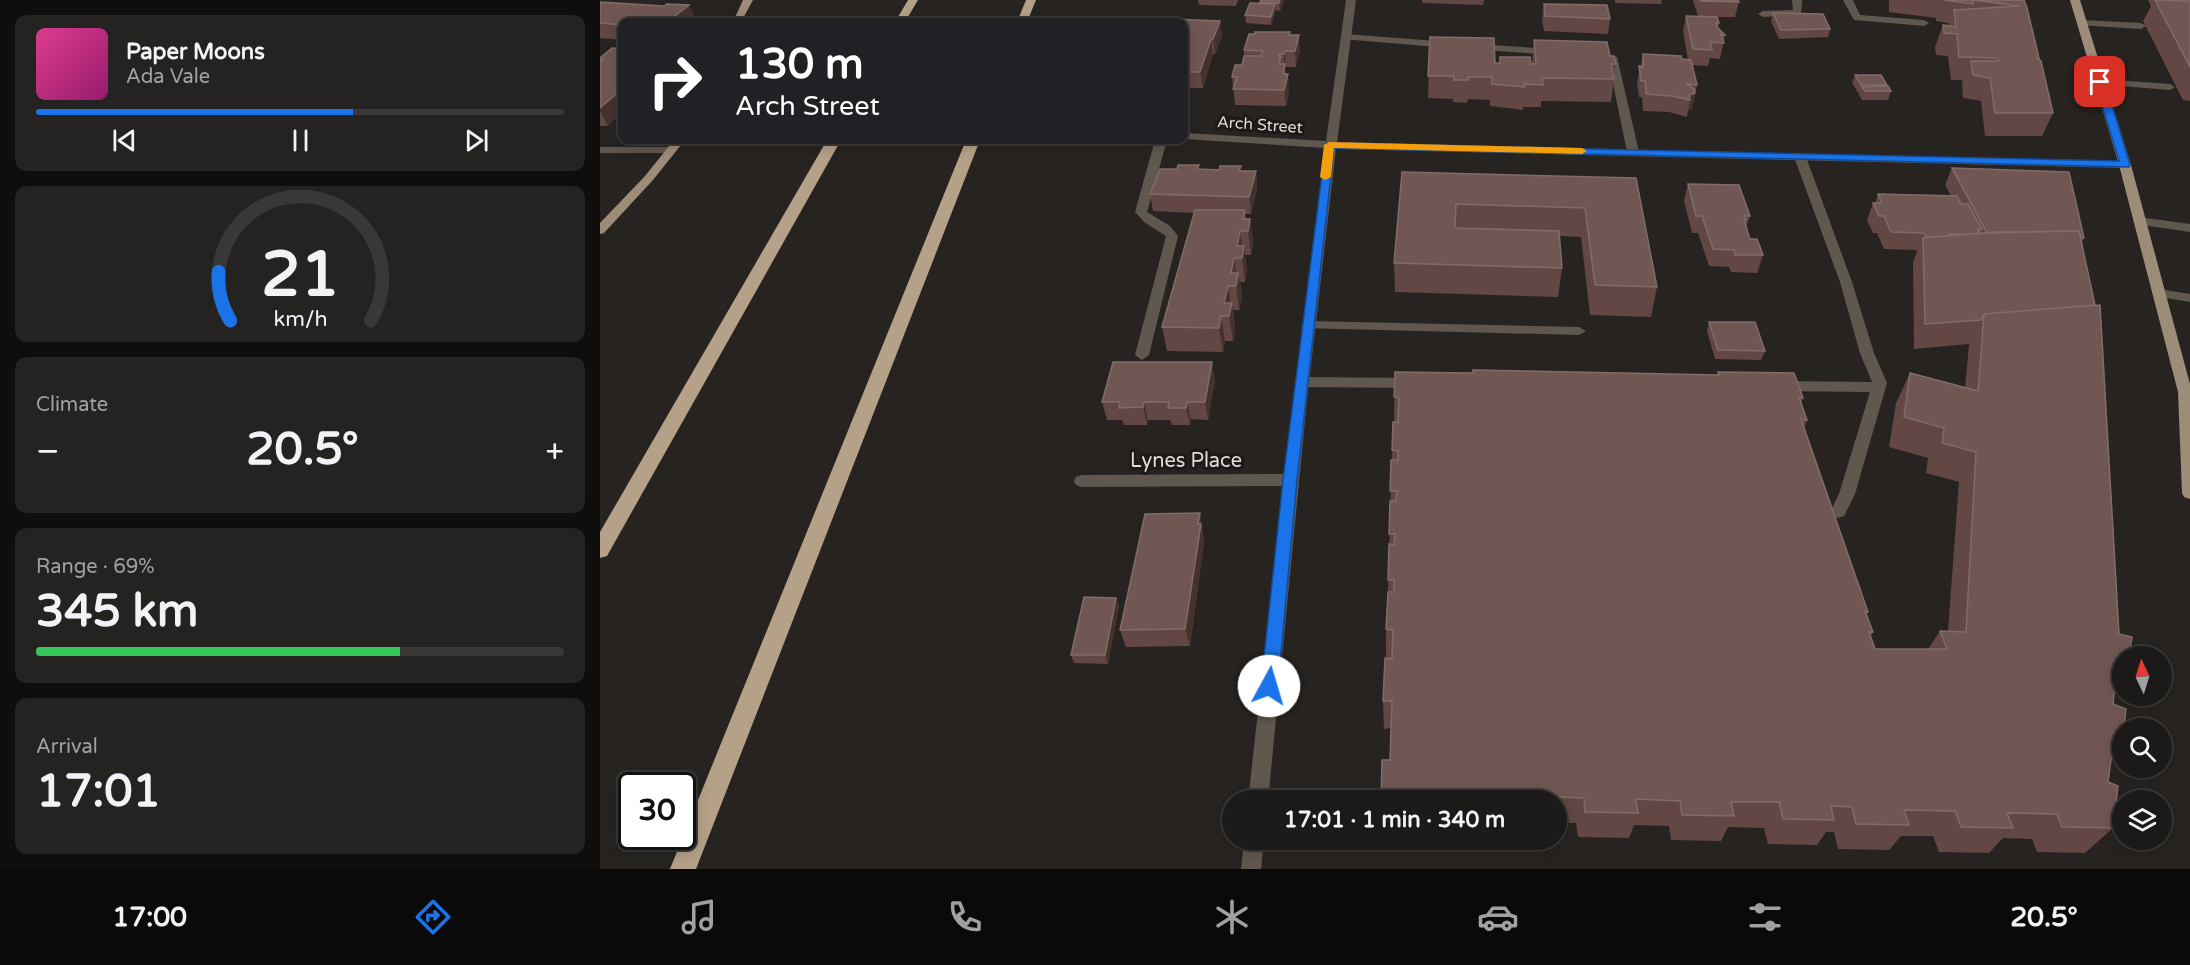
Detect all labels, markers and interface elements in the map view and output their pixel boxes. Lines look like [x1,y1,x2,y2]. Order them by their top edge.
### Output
text: Paper Moons [126,39,265,65]
text: 130 m [735,39,864,90]
icon: right [636,42,714,120]
pin [2074,56,2125,107]
text: Ada Vale [126,65,210,89]
icon: arrive [2083,65,2116,98]
text: Arch Street [735,90,880,123]
street label: Arch Street [1216,112,1303,138]
icon: previous [108,124,141,157]
icon: pause [284,124,317,157]
icon: next [460,124,493,157]
text: 21 [261,238,339,313]
text: km/h [273,306,327,332]
text: Climate [36,393,108,417]
text: 20.5° [246,423,359,477]
text: − [36,432,60,471]
text: + [545,432,564,471]
street label: Lynes Place [1130,449,1242,473]
text: Range · 69% [36,555,155,579]
text: 345 km [36,585,198,639]
north arrow [2112,646,2172,706]
map controls [2112,646,2172,850]
position arrow [1237,654,1301,718]
button: search [2112,718,2172,778]
text: Arrival [36,735,98,759]
text: 17:01 [36,765,161,819]
speed limit sign: 30 [618,772,696,850]
button: layers [2112,790,2172,850]
text: 17:01 · 1 min · 340 m [1284,807,1505,833]
icon: directions [412,896,454,938]
icon: music [678,896,720,938]
icon: phone [944,896,986,938]
icon: climate [1211,896,1253,938]
icon: car [1477,896,1519,938]
icon: filters [1744,896,1786,938]
text: 17:00 [112,901,187,934]
text: 20.5° [2010,901,2078,934]

